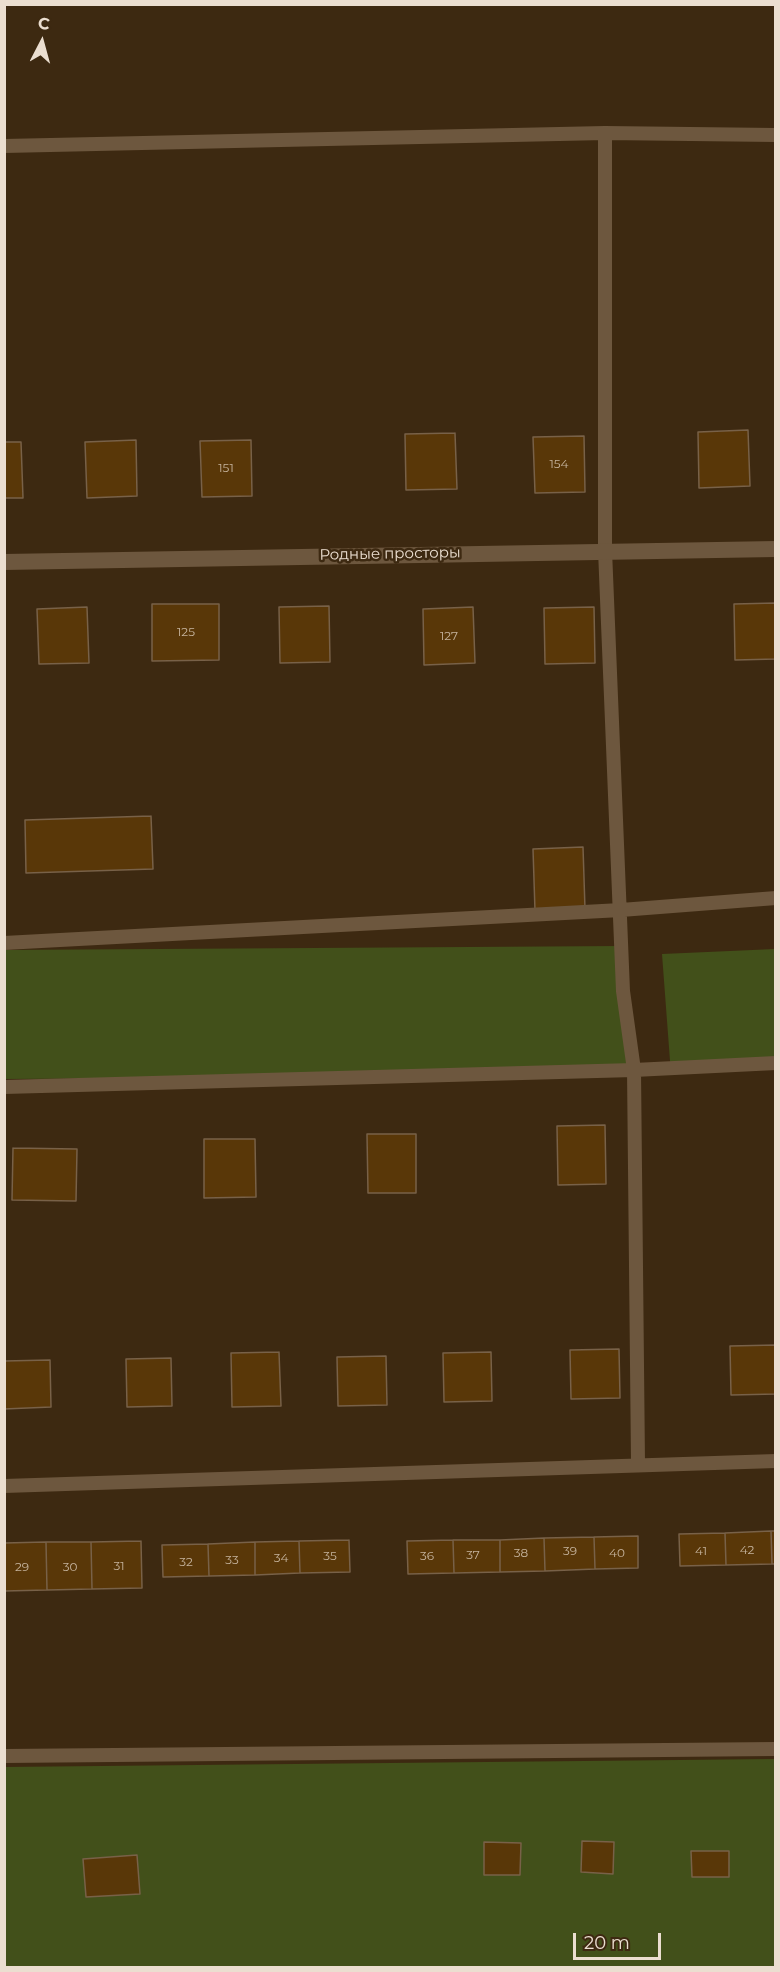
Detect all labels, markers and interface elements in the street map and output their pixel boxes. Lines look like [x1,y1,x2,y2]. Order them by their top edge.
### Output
north arrow [12,12,72,72]
text: С [37,14,51,34]
house number: 154 [549,457,569,471]
house number: 151 [218,461,234,475]
street label: Родные просторы [319,544,461,564]
house number: 125 [177,625,195,639]
house number: 127 [440,629,458,643]
house number: 42 [740,1543,754,1557]
house number: 39 [563,1544,577,1558]
house number: 41 [695,1544,707,1558]
house number: 38 [514,1546,528,1560]
house number: 40 [609,1546,625,1560]
house number: 37 [466,1548,480,1562]
house number: 35 [323,1549,337,1563]
house number: 36 [420,1549,434,1563]
house number: 34 [274,1551,288,1565]
house number: 33 [225,1553,239,1567]
house number: 32 [179,1555,193,1569]
house number: 31 [113,1559,125,1573]
house number: 29 [15,1560,29,1574]
house number: 30 [63,1560,77,1574]
scale bar [576,1921,664,1959]
text: 20 m [584,1932,630,1954]

